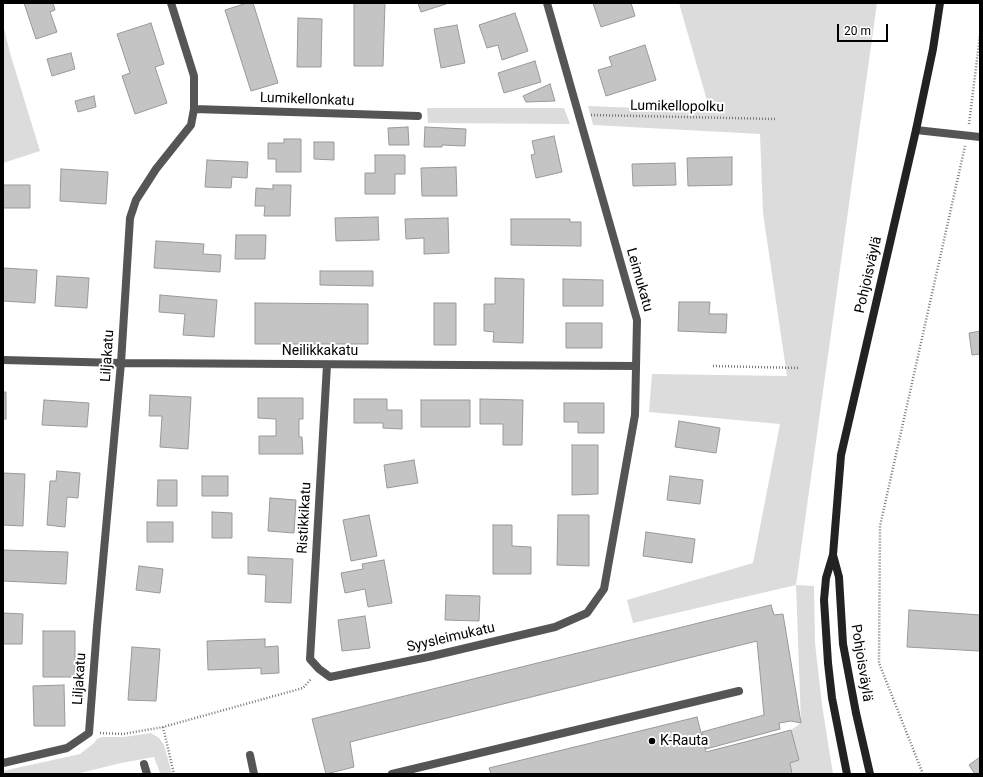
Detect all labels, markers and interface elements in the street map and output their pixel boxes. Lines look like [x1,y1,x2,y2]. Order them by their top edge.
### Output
scale bar [839,16,890,42]
text: 20 m [844,24,871,38]
street label: Lumikellonkatu [259,90,355,110]
street label: Lumikellopolku [630,98,724,116]
street label: Pohjoisväylä [852,235,886,315]
street label: Leimukatu [622,246,656,314]
street label: Liljakatu [98,329,118,383]
street label: Neilikkakatu [282,343,358,359]
street label: Ristikkikatu [295,482,315,554]
street label: Syysleimukatu [405,620,497,656]
street label: Pohjoisväylä [847,623,875,703]
street label: Liljakatu [70,652,90,706]
place label: K-Rauta [660,733,708,749]
marker: K-Rauta [647,736,657,746]

